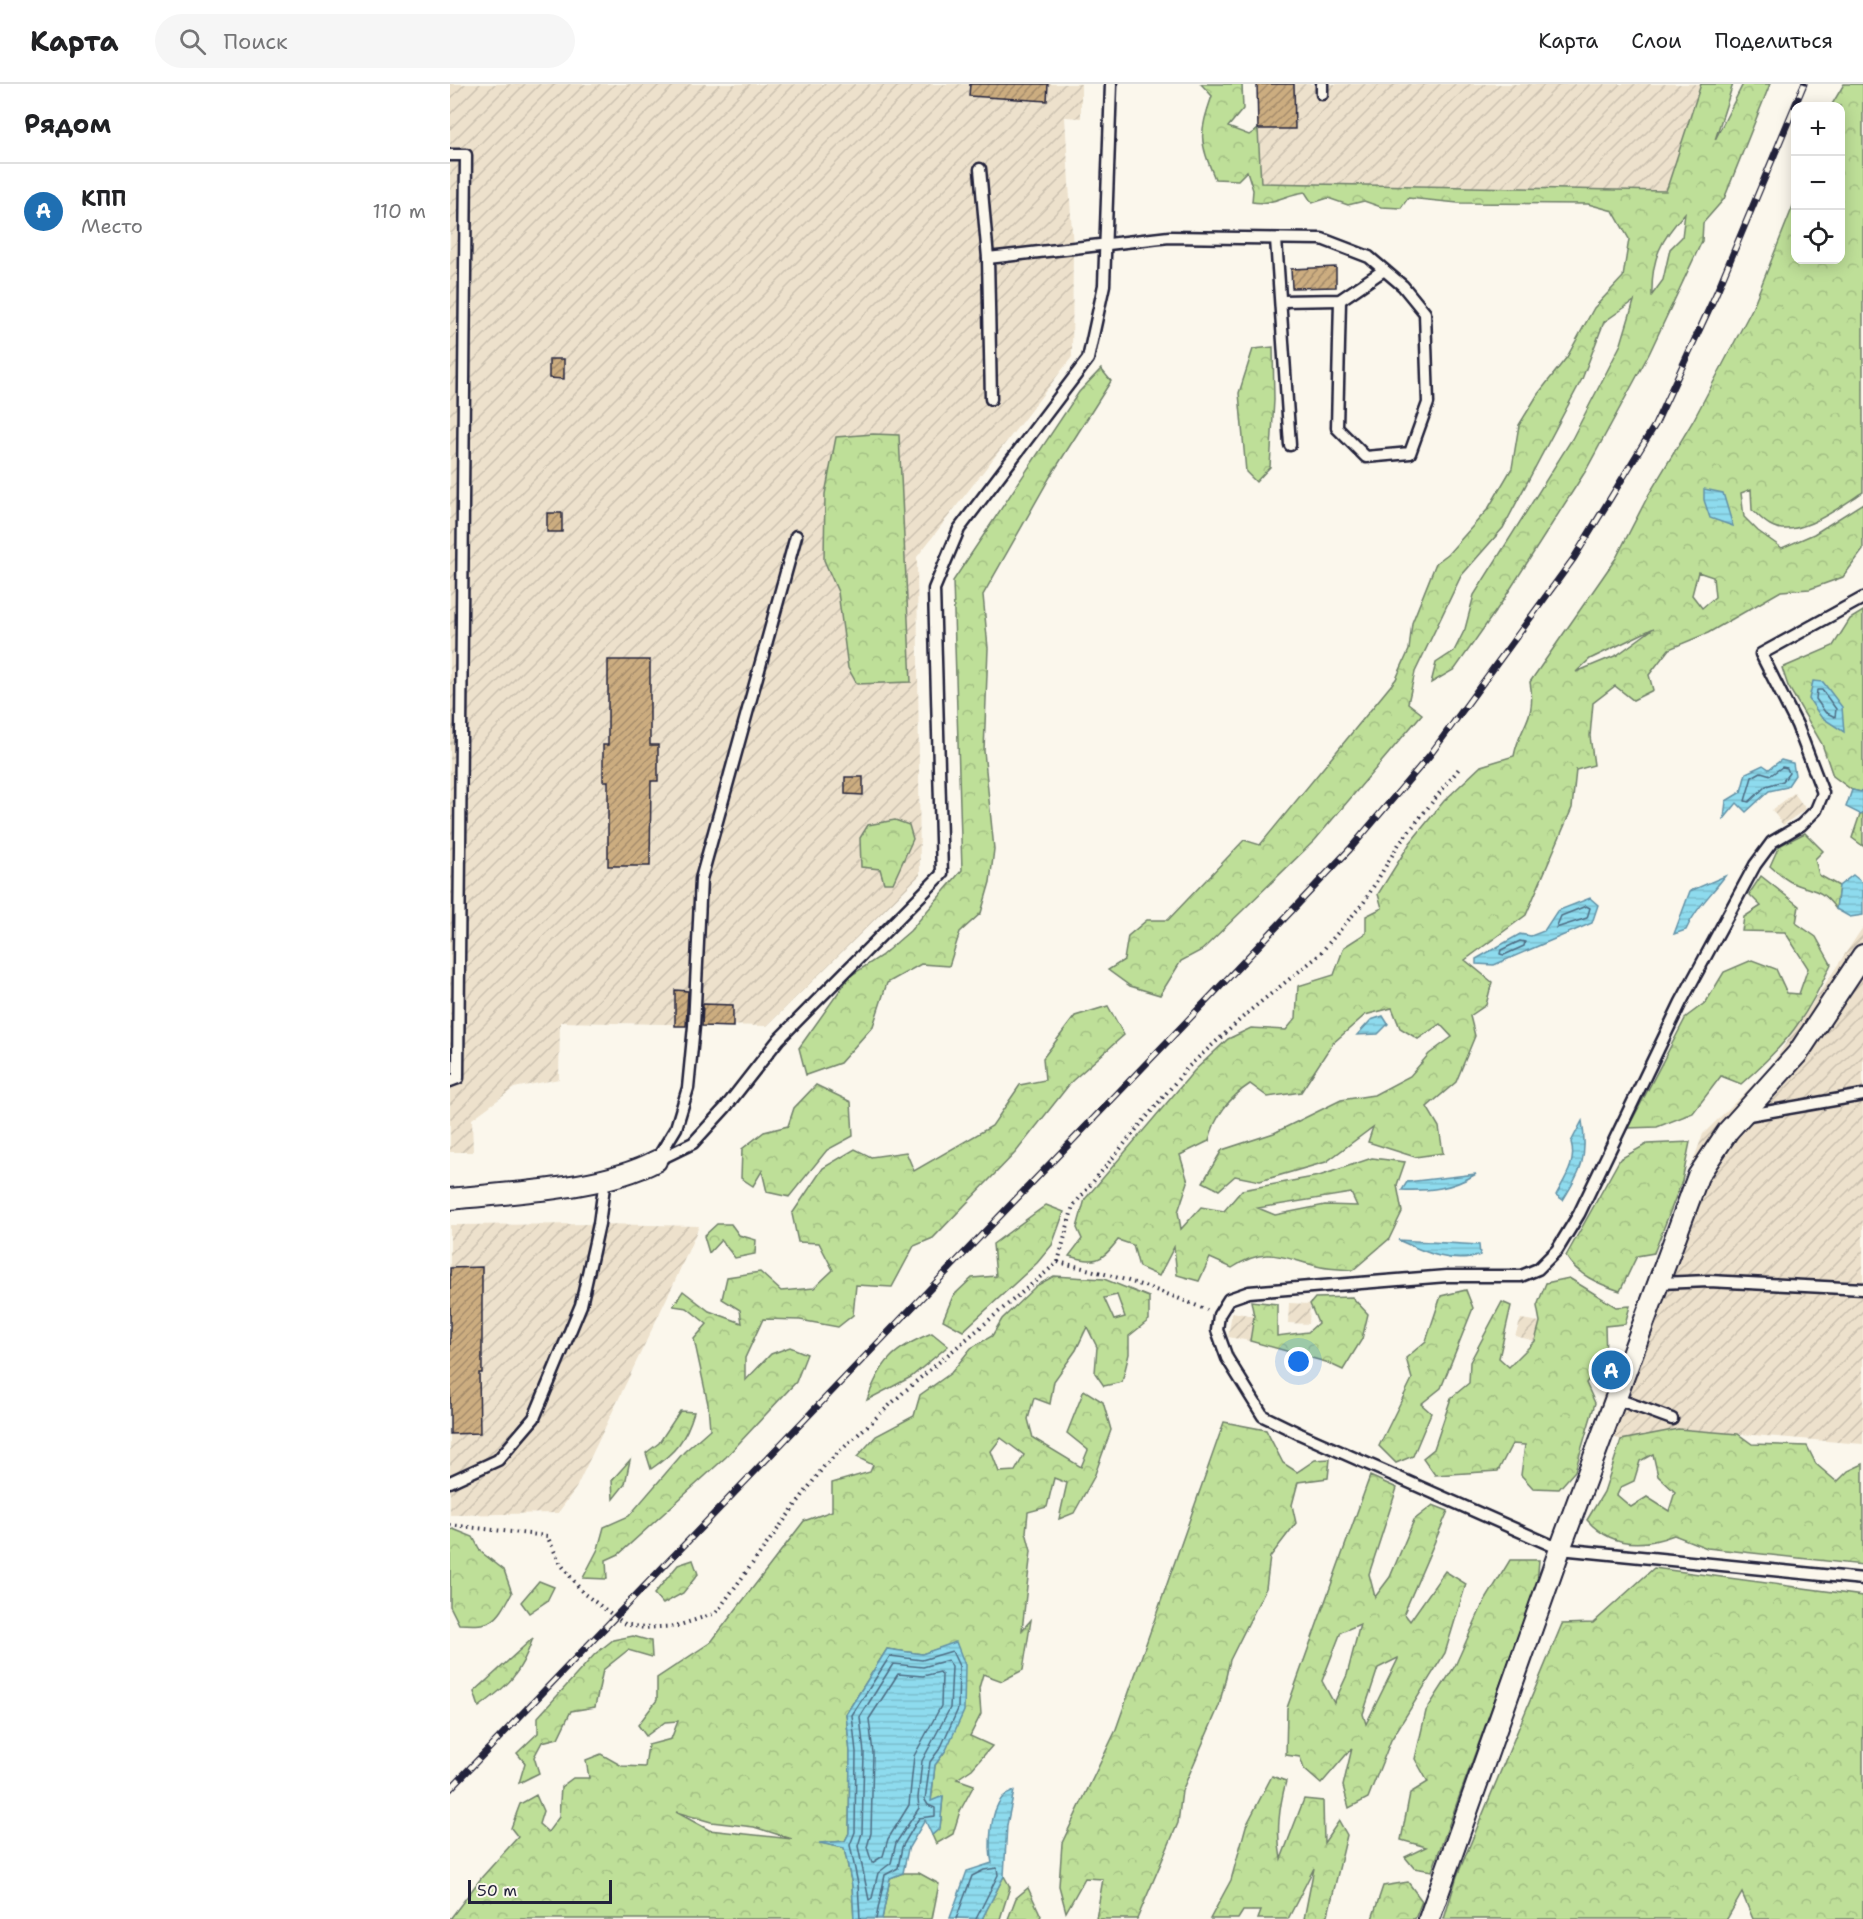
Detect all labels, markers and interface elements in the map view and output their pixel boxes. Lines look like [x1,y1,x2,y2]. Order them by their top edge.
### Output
search box [155,14,575,68]
text: Карта [30,22,119,60]
icon: search [176,25,209,58]
text: Поиск [224,27,288,56]
text: Карта [1538,27,1598,55]
text: Слои [1631,27,1682,55]
text: Поделиться [1715,27,1833,55]
map controls [1791,102,1845,264]
button: + [1791,102,1845,156]
text: Рядом [24,106,111,141]
button: − [1791,156,1845,210]
text: КПП [81,184,126,213]
text: A [36,198,51,224]
text: 110 m [372,198,426,224]
button: locate [1791,210,1845,264]
text: Место [81,213,143,239]
your location [1284,1347,1313,1376]
pin: A [1592,1348,1630,1392]
scale bar [468,1877,612,1904]
text: 50 m [477,1880,517,1901]

